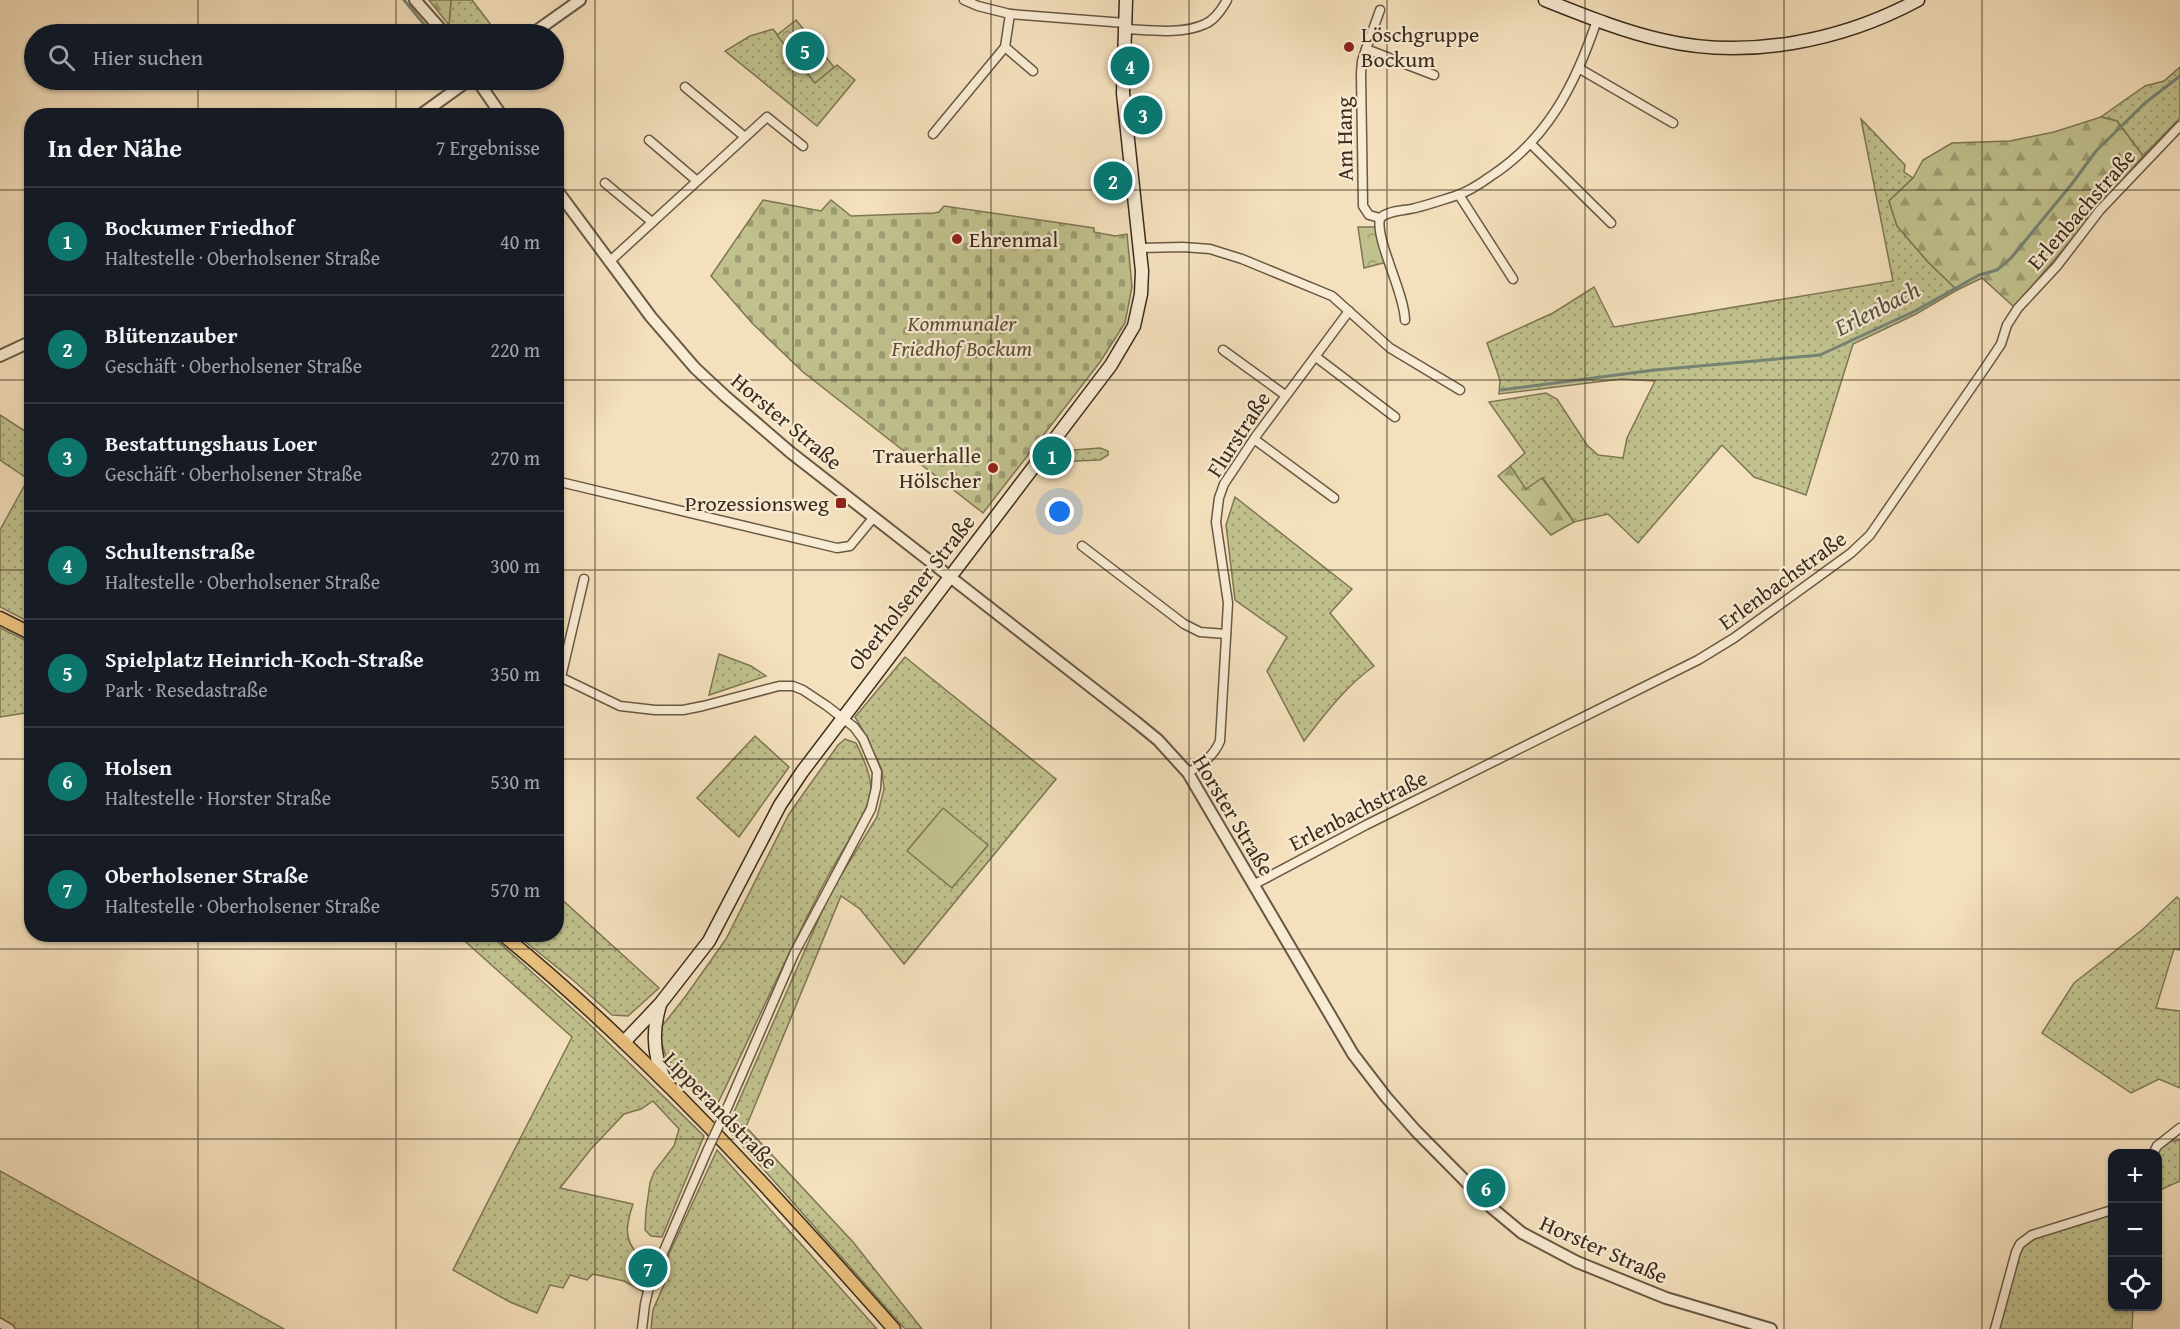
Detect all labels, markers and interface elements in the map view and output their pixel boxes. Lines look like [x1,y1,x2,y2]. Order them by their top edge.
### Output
place label: Löschgruppe Bockum [1361,18,1479,75]
search box [24,24,564,90]
pin: 5 [786,28,824,74]
marker: Löschgruppe Bockum [1342,40,1356,54]
icon: search [45,41,78,74]
text: Hier suchen [93,41,203,73]
pin: 4 [1110,44,1150,88]
pin: 3 [1124,92,1162,138]
street label: Am Hang [1327,96,1361,182]
text: In der Nähe [48,128,182,167]
text: 7 Ergebnisse [436,133,540,162]
street label: Erlenbachstraße [2019,141,2143,277]
pin: 2 [1094,158,1132,204]
text: Bockumer Friedhof [105,211,294,243]
place label: Ehrenmal [969,223,1058,255]
text: 1 [62,227,73,256]
text: 40 m [500,227,540,256]
marker: Ehrenmal [950,232,964,246]
text: Haltestelle · Oberholsener Straße [105,243,380,272]
water label: Erlenbach [1827,272,1926,345]
park label: Kommunaler Friedhof Bockum [891,307,1032,364]
text: Blütenzauber [105,319,238,351]
text: 2 [62,335,73,364]
text: 220 m [490,335,540,364]
text: Geschäft · Oberholsener Straße [105,351,362,380]
street label: Horster Straße [724,365,850,477]
street label: Flurstraße [1198,385,1278,483]
text: Bestattungshaus Loer [105,427,317,459]
pin: 1 [1032,434,1072,478]
place label: Trauerhalle Hölscher [873,439,981,496]
text: 3 [62,443,73,472]
text: 270 m [490,443,540,472]
text: Geschäft · Oberholsener Straße [105,459,362,488]
marker: Trauerhalle Hölscher [986,461,1000,475]
place label: Prozessionsweg [685,487,829,519]
marker: Prozessionsweg [834,496,848,510]
your location [1045,497,1074,526]
street label: Oberholsener Straße [840,507,982,677]
street label: Erlenbachstraße [1711,523,1853,637]
text: Schultenstraße [105,535,255,567]
text: 4 [62,551,73,580]
text: 300 m [490,551,540,580]
text: Haltestelle · Oberholsener Straße [105,567,380,596]
text: Spielplatz Heinrich-Koch-Straße [105,643,424,675]
text: 5 [62,659,73,688]
text: 350 m [490,659,540,688]
text: Park · Resedastraße [105,675,268,704]
street label: Horster Straße [1185,748,1283,882]
text: Holsen [105,751,172,783]
street label: Erlenbachstraße [1283,761,1433,859]
text: 6 [62,767,73,796]
text: 530 m [490,767,540,796]
text: Haltestelle · Horster Straße [105,783,331,812]
text: Oberholsener Straße [105,859,309,891]
text: 7 [62,875,73,904]
text: 570 m [490,875,540,904]
text: Haltestelle · Oberholsener Straße [105,891,380,920]
street label: Lipperandstraße [656,1044,786,1176]
map controls [2108,1149,2162,1311]
button: + [2108,1149,2162,1203]
pin: 6 [1466,1166,1506,1210]
button: − [2108,1203,2162,1257]
street label: Horster Straße [1535,1207,1673,1291]
pin: 7 [628,1246,668,1290]
button: locate [2108,1257,2162,1311]

